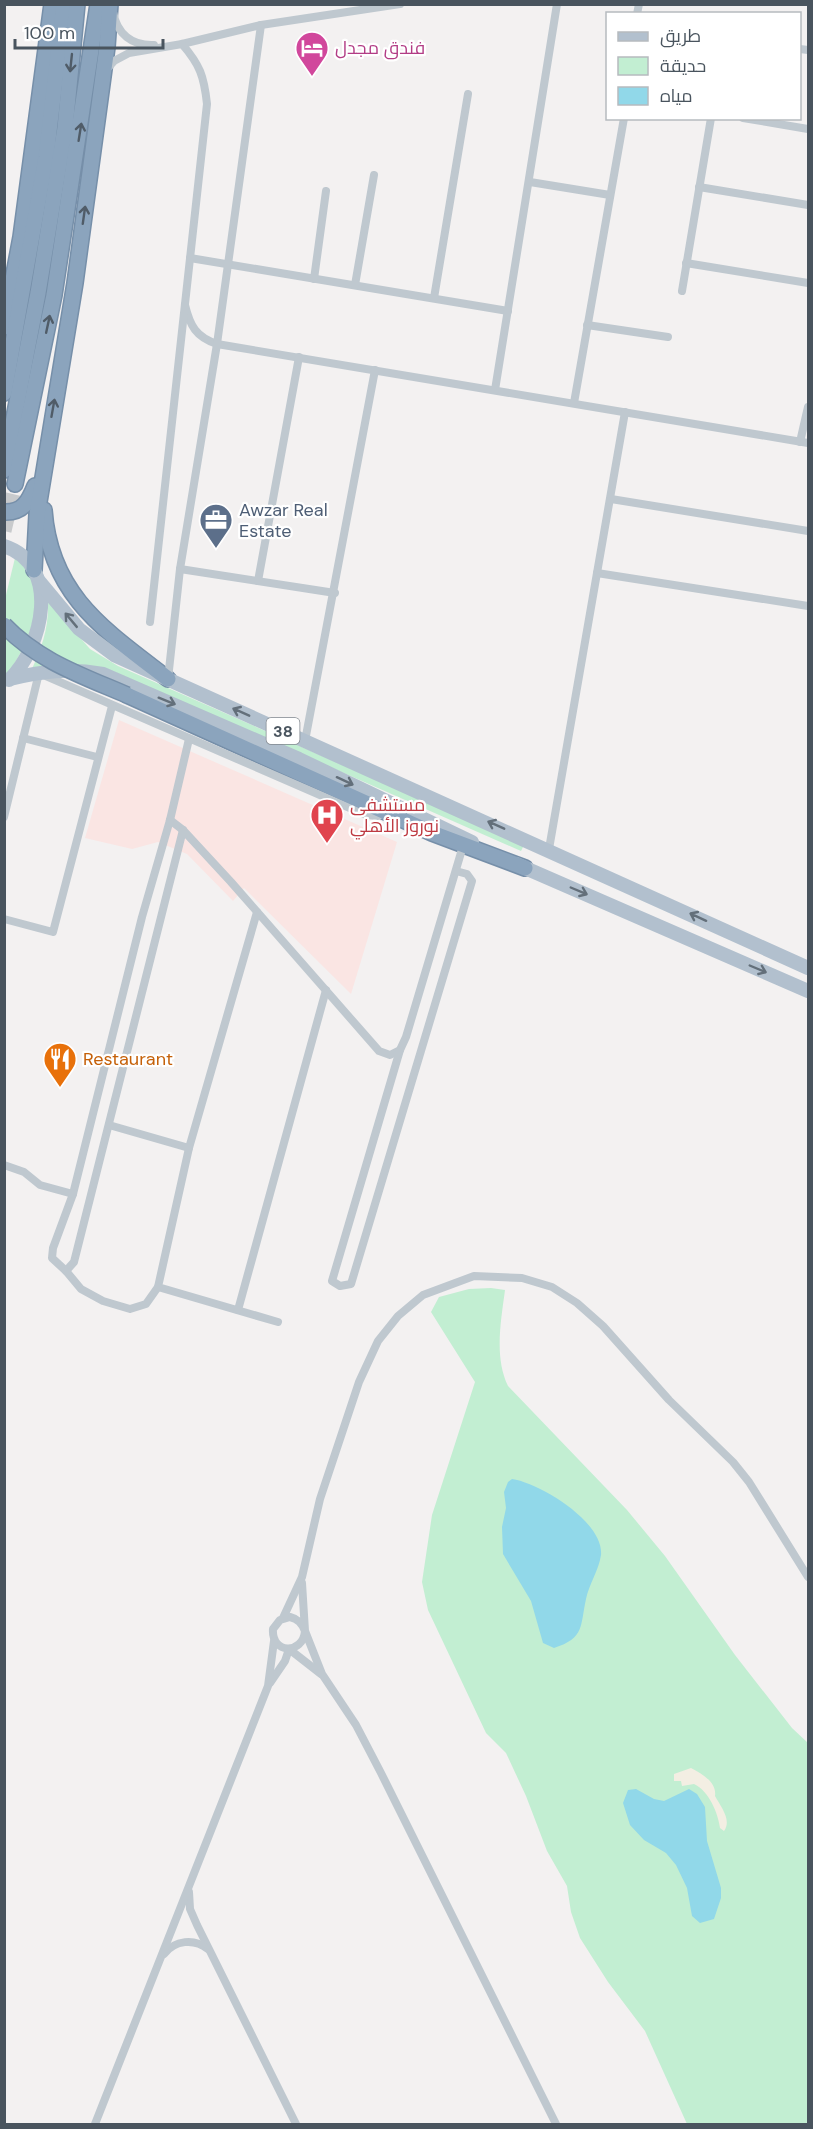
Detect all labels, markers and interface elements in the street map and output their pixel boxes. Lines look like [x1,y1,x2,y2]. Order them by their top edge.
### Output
scale bar [15,12,164,50]
legend [606,12,801,120]
text: 100 m [24,21,75,45]
text: طريق [660,24,701,48]
hotel icon: فندق مجدل [294,30,330,77]
place label: فندق مجدل [335,36,425,60]
one-way arrow [65,52,76,72]
text: حديقة [660,54,706,78]
text: مياه [660,84,693,108]
one-way arrow [75,122,86,142]
one-way arrow [79,206,90,225]
one-way arrow [43,315,54,334]
one-way arrow [48,398,59,418]
place label: Awzar Real Estate [239,498,328,543]
office icon: Awzar Real Estate [198,502,234,549]
one-way arrow [65,612,78,628]
one-way arrow [158,696,176,707]
one-way arrow [232,706,251,717]
road number: 38 [266,718,300,744]
one-way arrow [336,775,354,787]
place label: مستشفى نوروز الأهلي [350,793,439,840]
hospital icon: مستشفى نوروز الأهلي [309,797,345,844]
one-way arrow [487,819,505,830]
one-way arrow [569,886,587,897]
one-way arrow [689,911,707,923]
one-way arrow [748,964,766,975]
restaurant icon: Restaurant [42,1041,78,1088]
place label: Restaurant [83,1047,173,1071]

